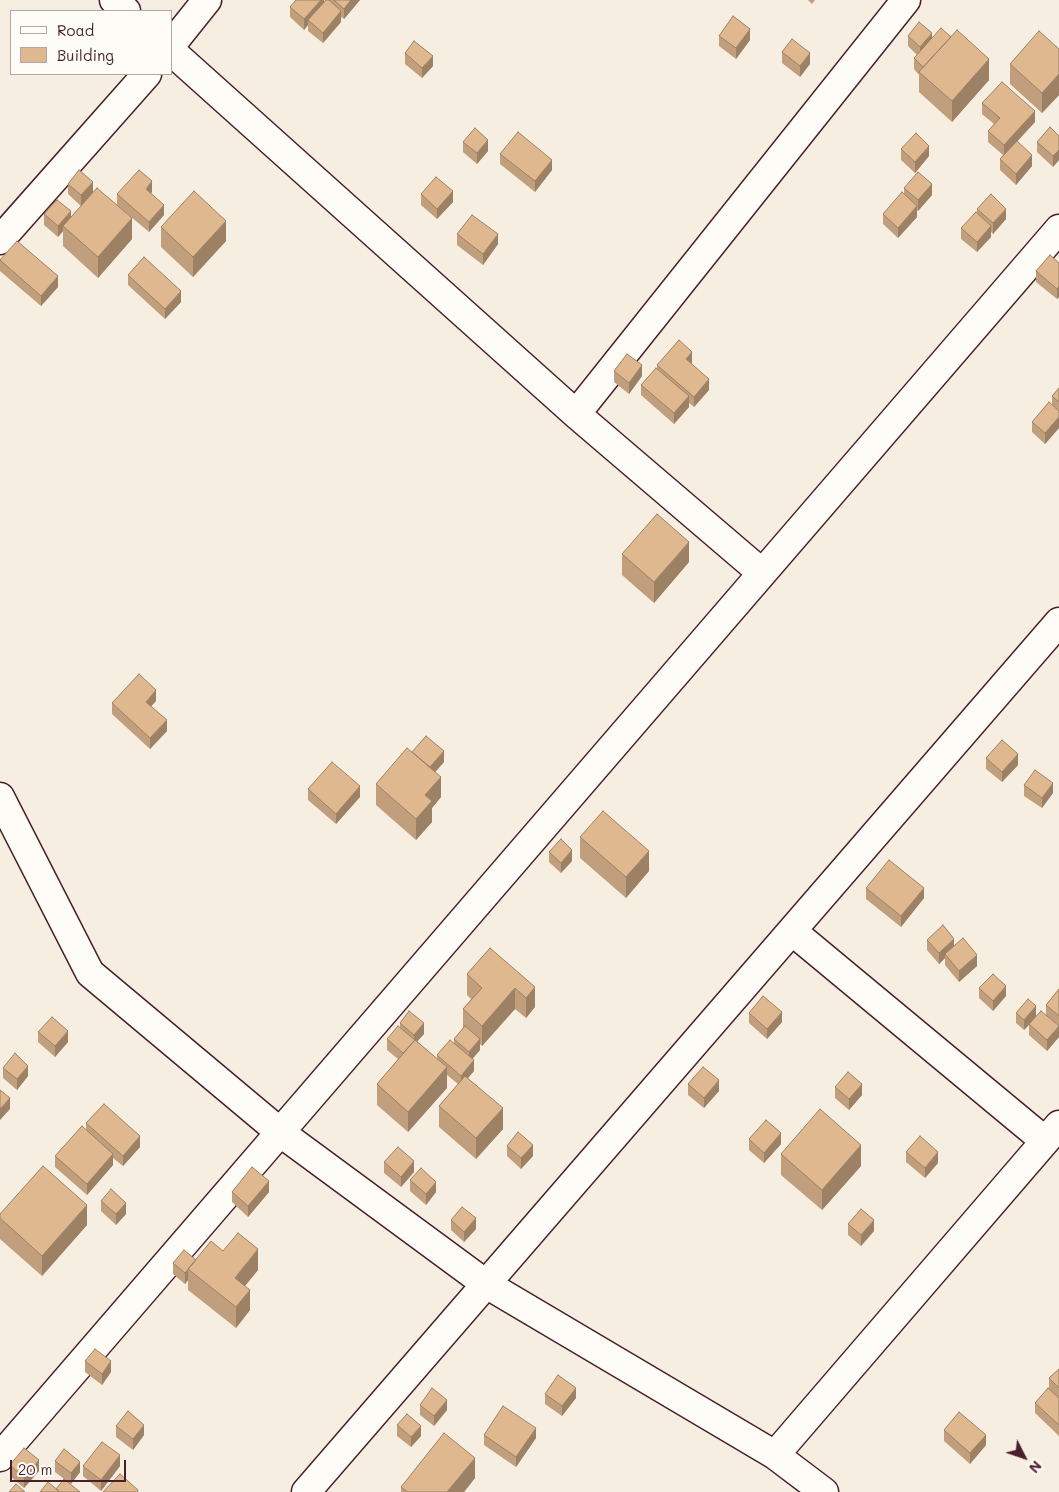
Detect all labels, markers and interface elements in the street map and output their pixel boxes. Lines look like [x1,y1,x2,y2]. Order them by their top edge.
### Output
legend [10,10,172,75]
text: Road [57,20,94,40]
text: Building [57,45,114,65]
north arrow [999,1432,1049,1482]
scale bar [12,1450,129,1482]
text: N [1025,1457,1046,1477]
text: 20 m [18,1459,52,1479]

